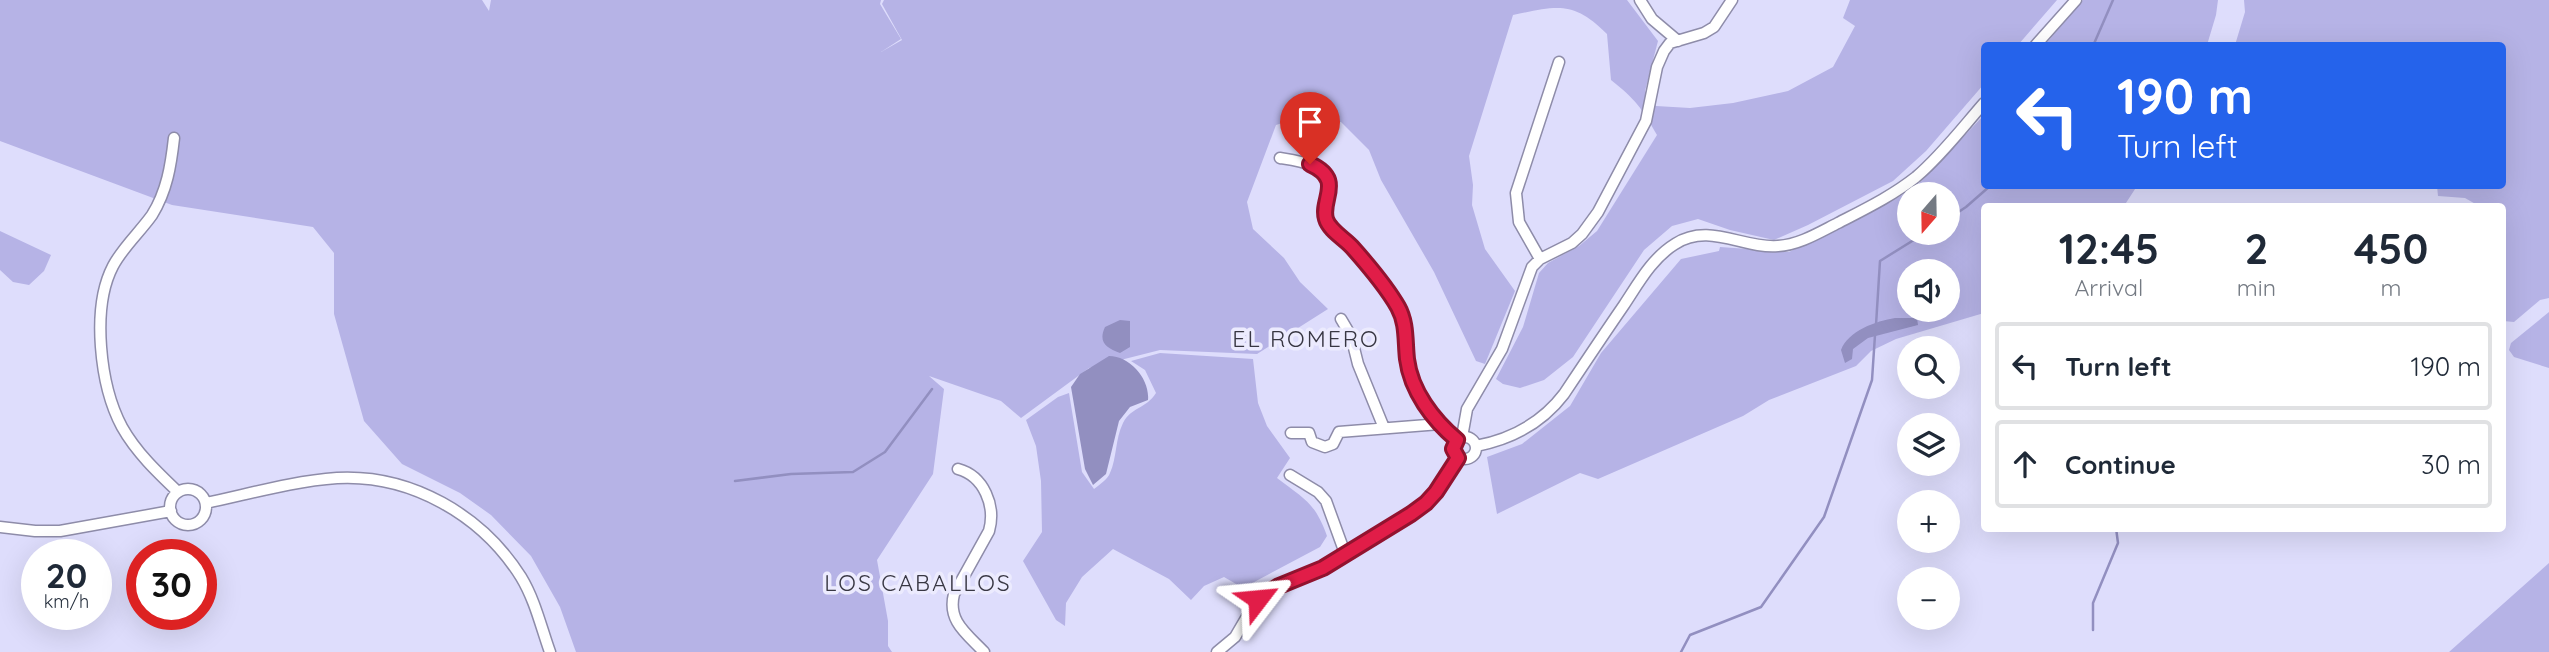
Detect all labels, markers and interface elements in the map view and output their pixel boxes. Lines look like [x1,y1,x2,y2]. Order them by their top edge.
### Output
text: 190 m [2117,65,2253,126]
icon: left [2002,70,2093,161]
pin [1280,92,1340,164]
icon: arrive [1291,103,1329,141]
text: Turn left [2117,126,2238,166]
north arrow [1897,182,1960,245]
map controls [1897,182,1960,630]
text: 12:45 [2059,222,2159,275]
text: 2 [2244,222,2268,275]
text: 450 [2354,222,2428,275]
button: sound [1897,259,1960,322]
text: Arrival [2074,273,2143,302]
text: min [2237,273,2276,302]
text: m [2381,273,2402,302]
district label: EL ROMERO [1232,324,1380,353]
button: search [1897,336,1960,399]
icon: left [2006,347,2044,385]
text: Turn left [2065,350,2172,383]
text: 190 m [2411,350,2481,383]
button: layers [1897,413,1960,476]
icon: ahead [2006,445,2044,483]
text: Continue [2065,448,2176,481]
text: 30 m [2421,448,2481,481]
button: + [1897,490,1960,553]
speed limit sign: 30 [126,539,217,630]
text: 20 [46,553,87,597]
position arrow [1221,562,1295,636]
button: − [1897,567,1960,630]
district label: LOS CABALLOS [824,568,1012,597]
text: km/h [44,590,89,613]

